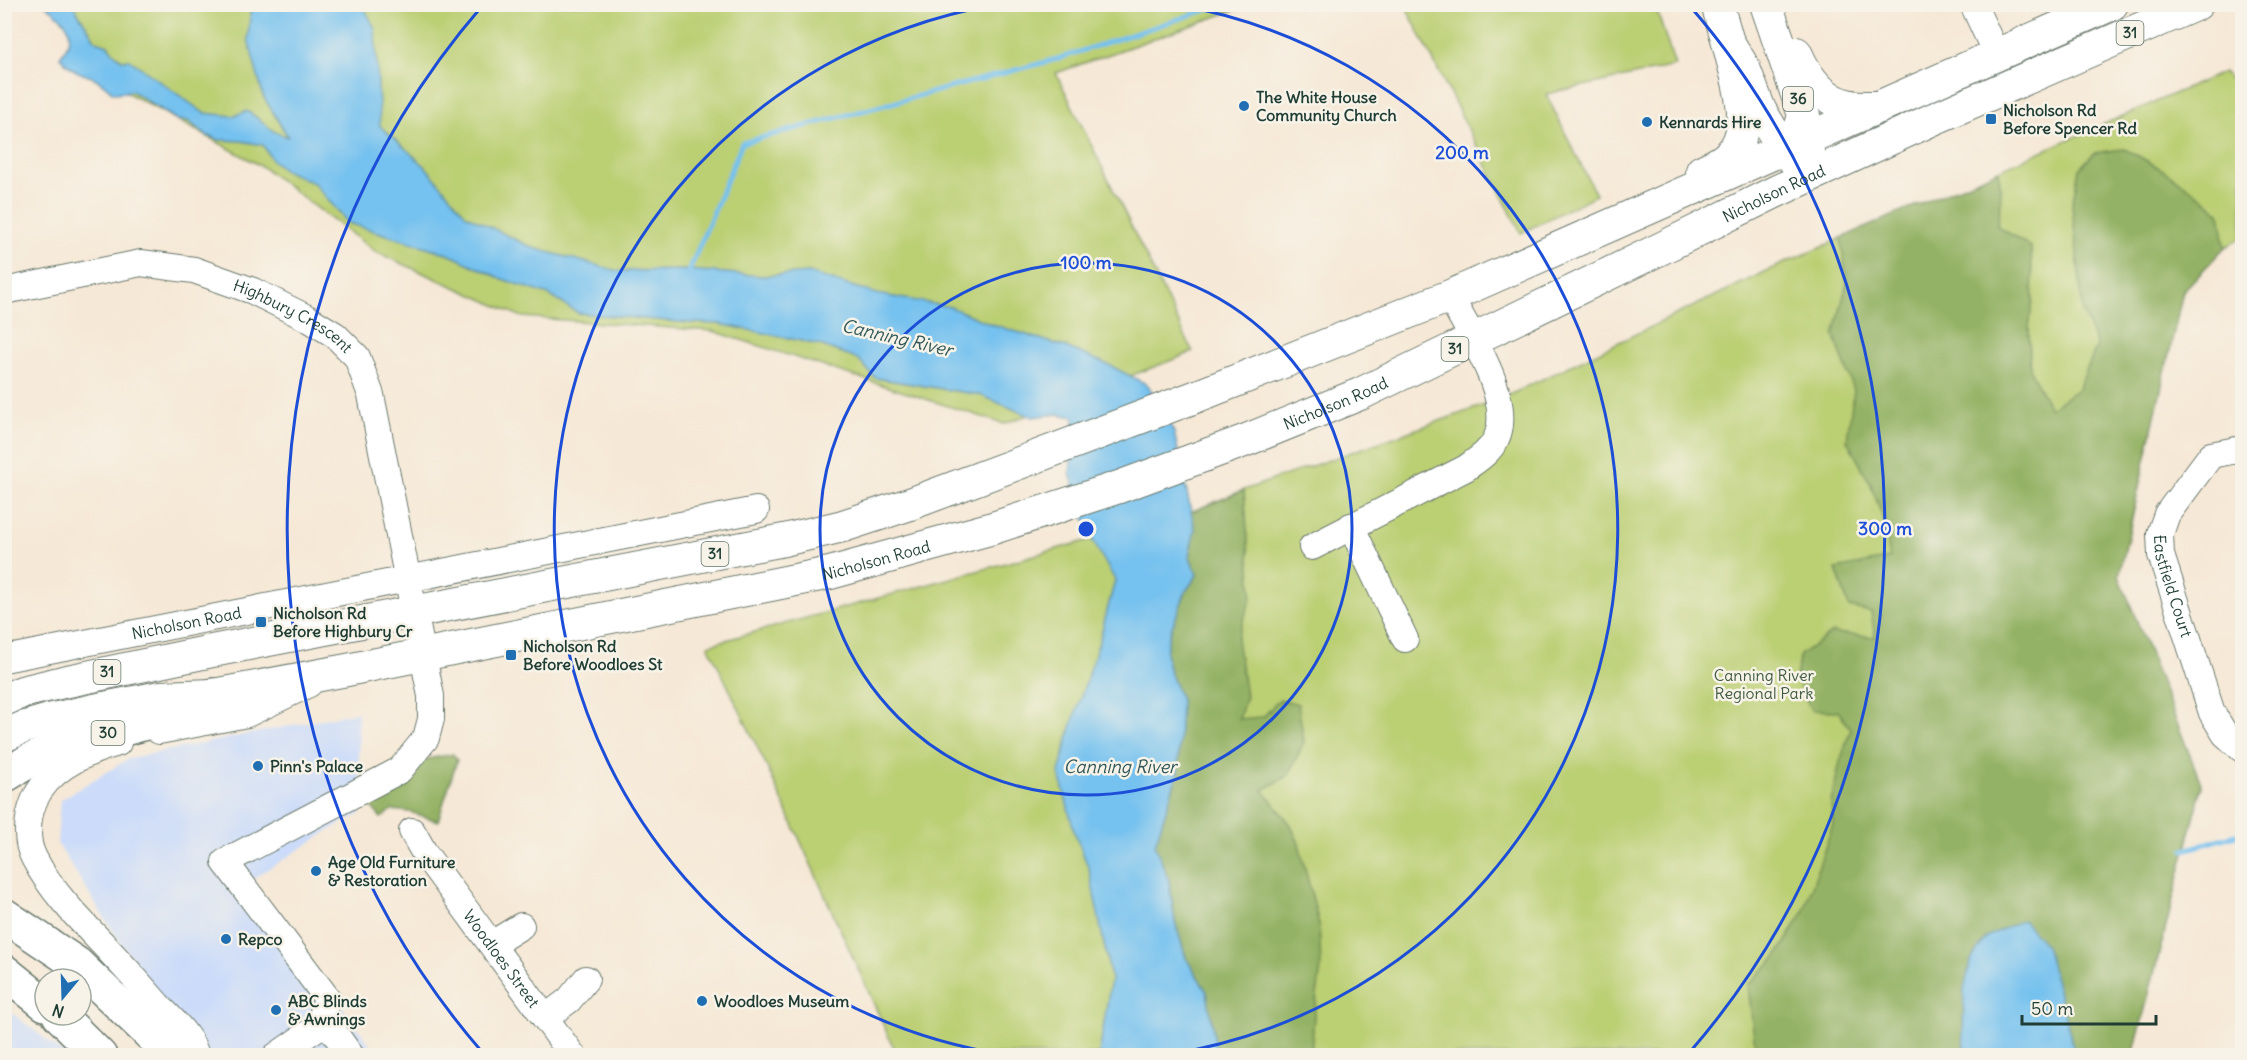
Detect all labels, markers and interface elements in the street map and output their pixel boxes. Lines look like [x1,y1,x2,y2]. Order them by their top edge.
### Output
road number: 31 [2116,21,2144,45]
place label: The White House Community Church [1256,87,1397,126]
road number: 36 [1783,87,1813,111]
marker: The White House Community Church [1237,99,1251,113]
place label: Nicholson Rd Before Spencer Rd [2003,100,2137,139]
place label: Kennards Hire [1659,112,1762,132]
marker: Nicholson Rd Before Spencer Rd [1984,112,1998,126]
marker: Kennards Hire [1640,115,1654,129]
text: 200 m [1435,141,1489,164]
street label: Nicholson Road [1719,160,1828,226]
text: 100 m [1061,251,1112,274]
street label: Highbury Crescent [231,275,357,357]
water label: Canning River [840,314,957,362]
road number: 31 [1442,337,1468,361]
street label: Nicholson Road [1280,372,1391,434]
text: 300 m [1858,517,1912,540]
centre of rings [1076,519,1096,539]
street label: Eastfield Court [2150,534,2197,640]
street label: Nicholson Road [820,536,932,584]
road number: 31 [702,542,728,566]
street label: Nicholson Road [130,602,243,643]
place label: Nicholson Rd Before Highbury Cr [273,603,413,642]
marker: Nicholson Rd Before Highbury Cr [254,615,268,629]
place label: Nicholson Rd Before Woodloes St [523,636,663,674]
marker: Nicholson Rd Before Woodloes St [504,648,518,662]
road number: 31 [94,660,120,684]
park label: Canning River Regional Park [1714,665,1815,703]
road number: 30 [92,721,124,745]
water label: Canning River [1064,755,1179,778]
place label: Pinn's Palace [270,756,363,776]
marker: Pinn's Palace [251,759,265,773]
place label: Age Old Furniture & Restoration [328,852,456,890]
marker: Age Old Furniture & Restoration [309,864,323,878]
street label: Woodloes Street [459,906,544,1012]
place label: Repco [238,929,283,950]
marker: Repco [219,932,233,946]
north arrow [33,967,93,1027]
scale bar [2022,988,2156,1026]
place label: ABC Blinds & Awnings [288,991,367,1030]
place label: Woodloes Museum [714,991,849,1011]
marker: Woodloes Museum [695,994,709,1008]
text: 50 m [2031,997,2073,1020]
text: N [50,1000,67,1022]
marker: ABC Blinds & Awnings [269,1003,283,1017]

